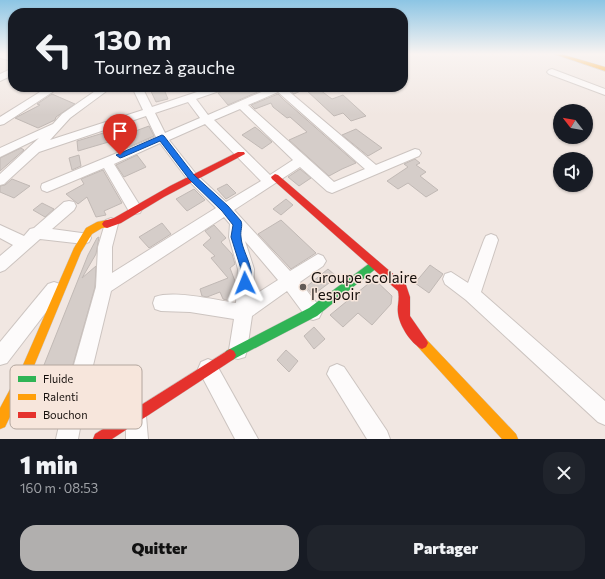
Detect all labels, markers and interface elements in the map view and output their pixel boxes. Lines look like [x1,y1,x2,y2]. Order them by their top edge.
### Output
text: 130 m [94,22,171,56]
icon: left [28,24,80,76]
text: Tournez à gauche [94,56,235,78]
north arrow [553,104,593,144]
map controls [553,104,593,192]
pin [103,114,137,155]
icon: arrive [109,120,131,142]
button: sound [553,152,593,192]
position arrow [224,262,266,304]
place label: Groupe scolaire l'espoir [311,268,417,303]
marker: Groupe scolaire l'espoir [298,282,308,292]
legend [10,365,142,429]
text: Fluide [43,372,73,385]
text: Ralenti [43,390,79,403]
text: Bouchon [43,408,87,421]
text: 1 min [20,450,78,479]
button: close [543,452,585,494]
text: 160 m · 08:53 [20,480,98,496]
button: Quitter [20,525,299,571]
button: Partager [307,525,585,571]

